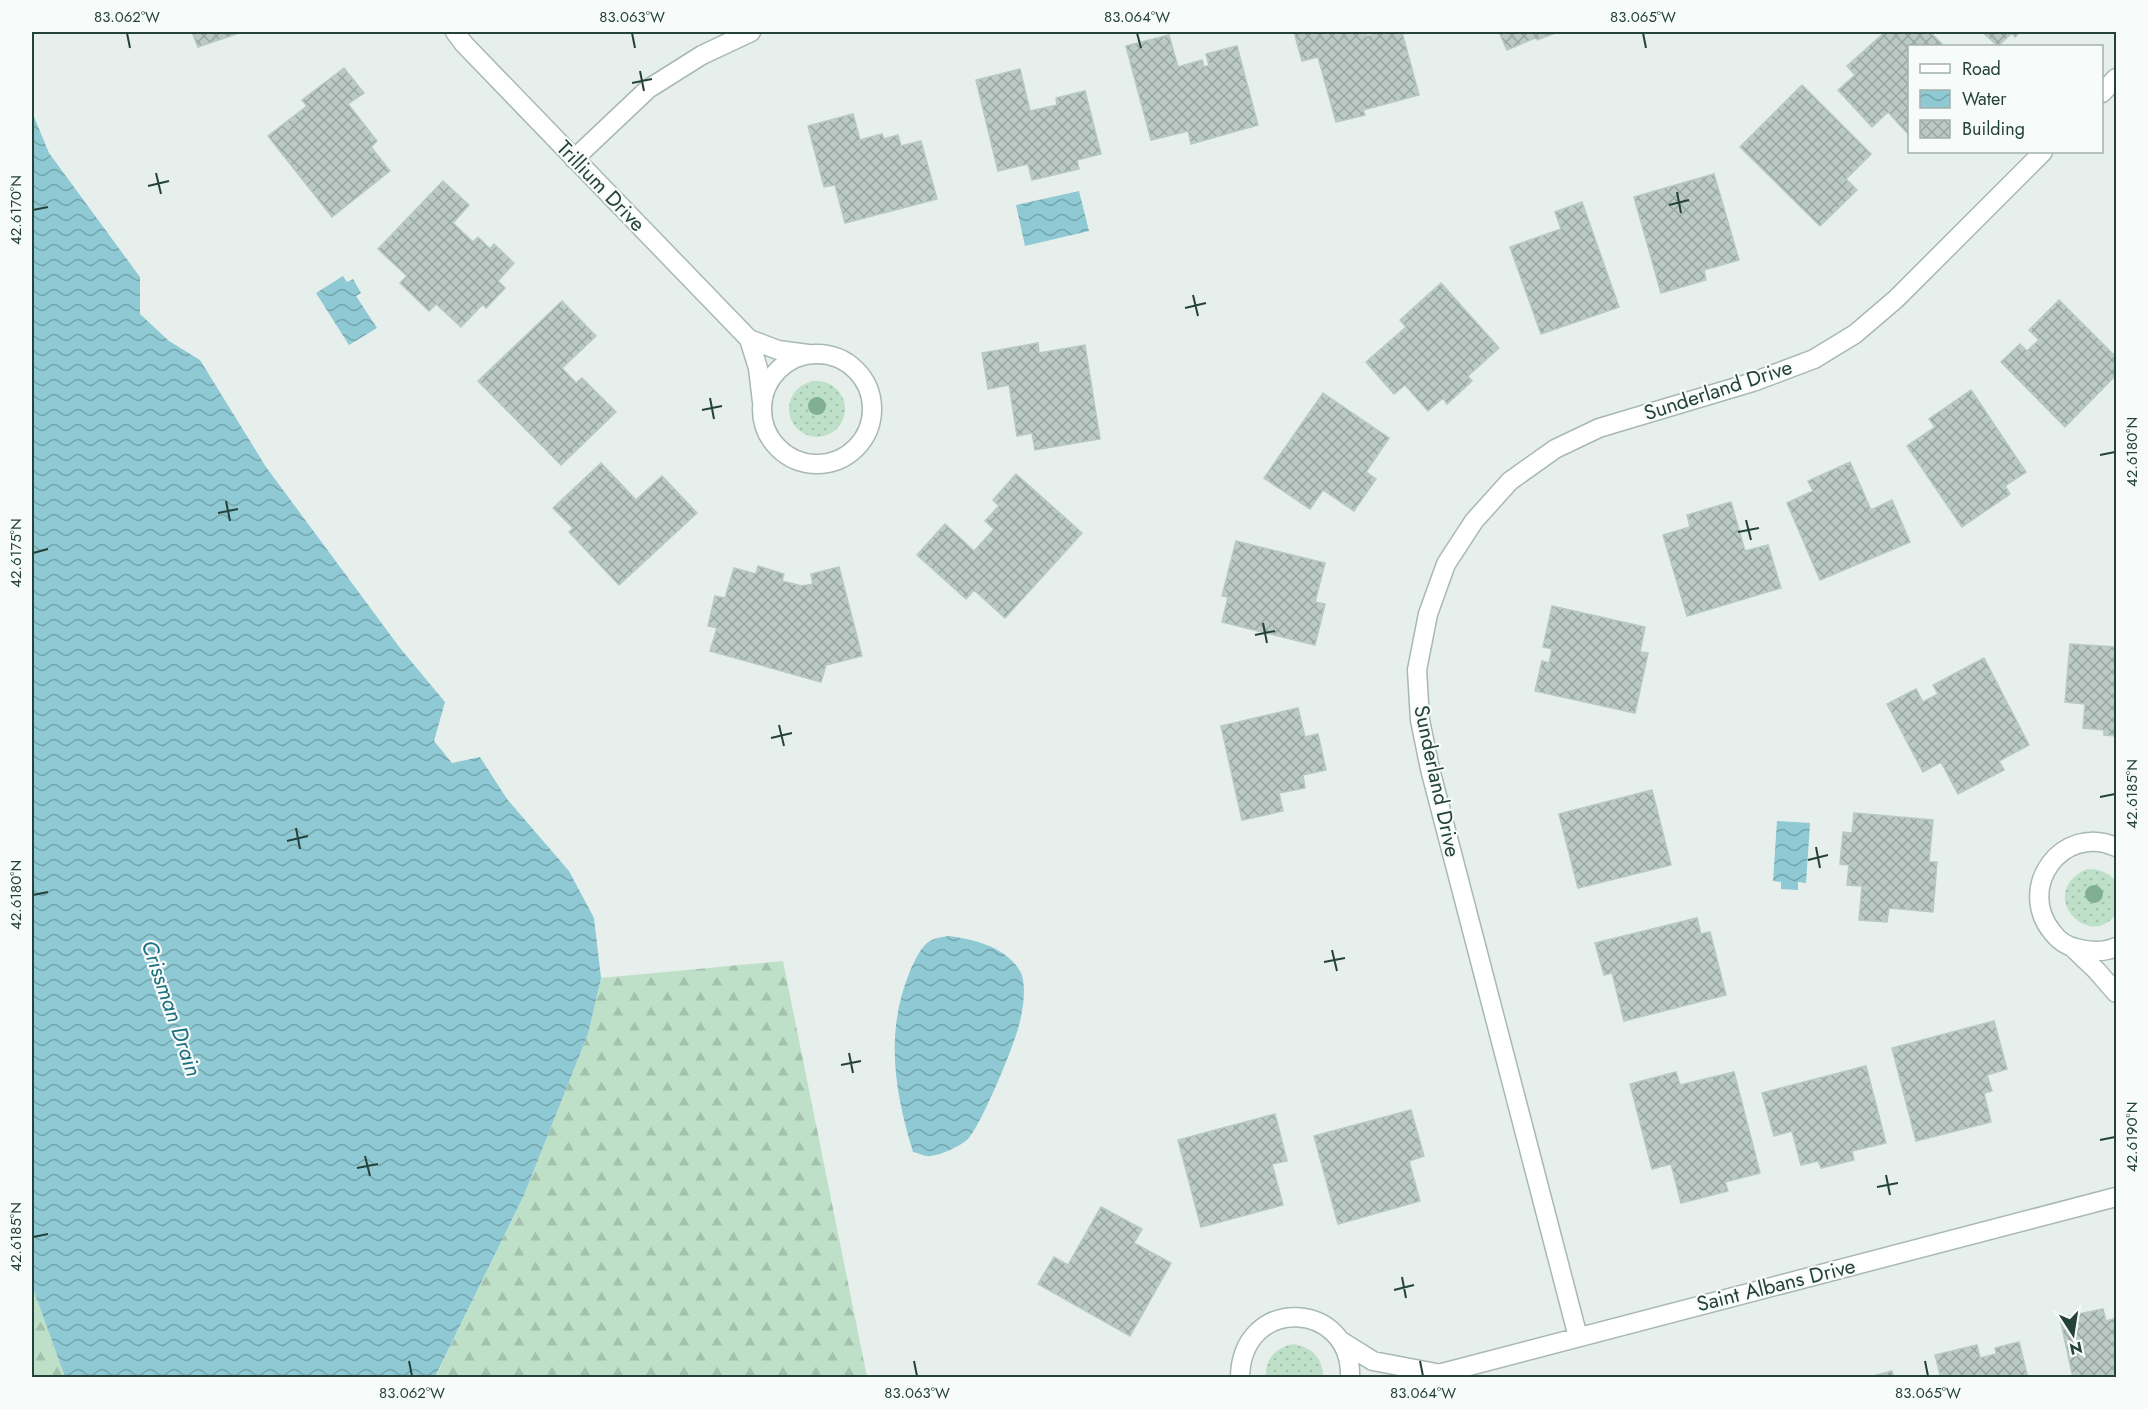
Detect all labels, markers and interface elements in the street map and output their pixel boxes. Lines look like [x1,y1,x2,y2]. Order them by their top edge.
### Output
text: 83.062°W [94,6,160,28]
text: 83.063°W [599,6,665,28]
text: 83.064°W [1104,6,1170,28]
text: 83.065°W [1610,6,1676,28]
legend [1908,45,2103,153]
text: Road [1962,56,2001,82]
text: Water [1962,86,2007,112]
text: Building [1962,116,2025,142]
street label: Trillium Drive [550,134,652,238]
text: 42.6170°N [5,175,27,245]
street label: Sunderland Drive [1640,352,1796,428]
text: 42.6180°N [2121,417,2143,487]
text: 42.6175°N [5,518,27,588]
street label: Sunderland Drive [1406,702,1468,860]
text: 42.6185°N [2121,759,2143,829]
text: 42.6180°N [5,860,27,930]
water label: Crissman Drain [134,936,210,1080]
text: 42.6190°N [2121,1102,2143,1172]
text: 42.6185°N [5,1202,27,1272]
street label: Saint Albans Drive [1693,1251,1859,1319]
north arrow [2043,1304,2103,1364]
text: N [2067,1336,2085,1361]
text: 83.062°W [379,1382,445,1404]
text: 83.063°W [884,1382,950,1404]
text: 83.064°W [1390,1382,1456,1404]
text: 83.065°W [1895,1382,1961,1404]

